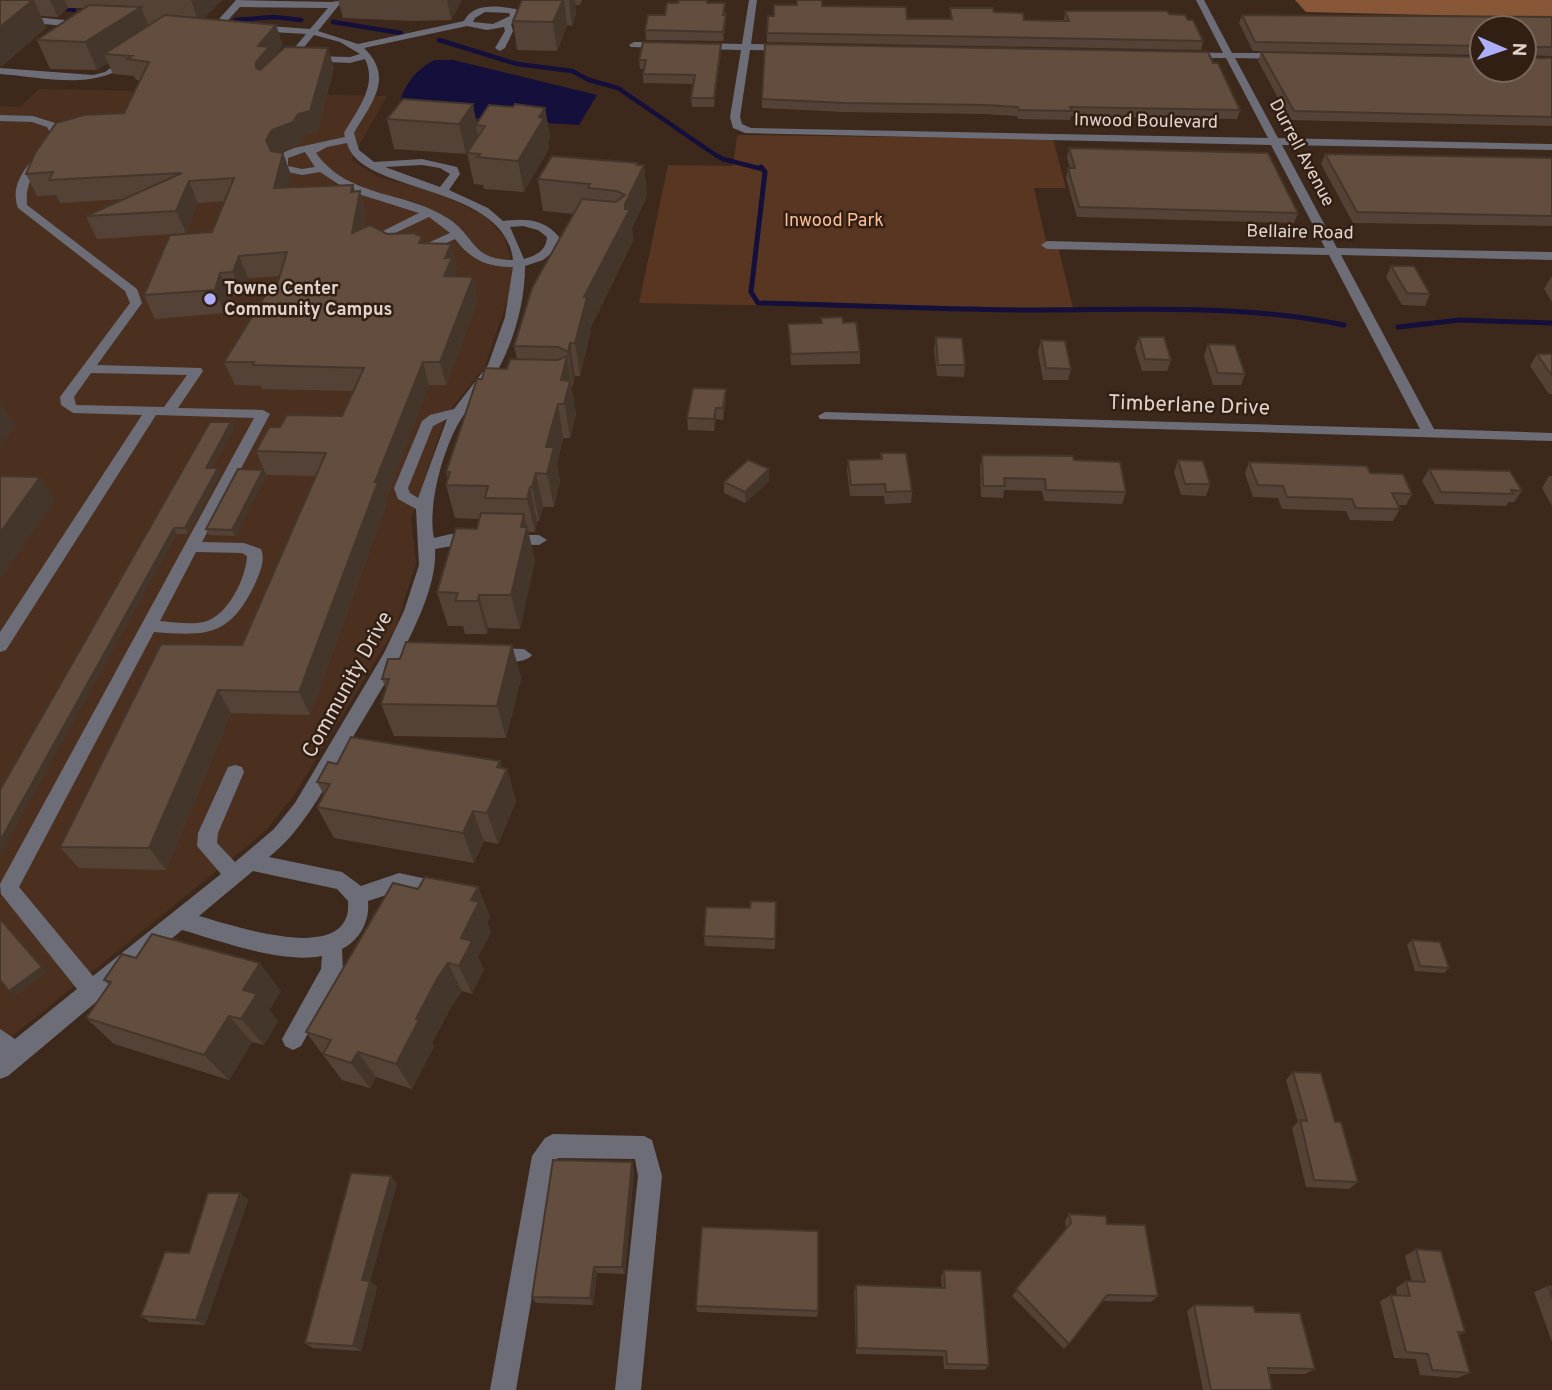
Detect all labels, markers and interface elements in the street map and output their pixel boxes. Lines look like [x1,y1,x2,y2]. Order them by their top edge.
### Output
north arrow [1468,14,1538,84]
text: N [1506,42,1530,57]
street label: Durrell Avenue [1263,95,1339,211]
street label: Inwood Boulevard [1074,109,1218,135]
park label: Inwood Park [784,210,884,233]
street label: Bellaire Road [1246,221,1354,245]
place label: Towne Center Community Campus [224,278,392,322]
marker: Towne Center Community Campus [202,291,218,307]
street label: Timberlane Drive [1108,390,1270,422]
street label: Community Drive [297,607,399,763]

